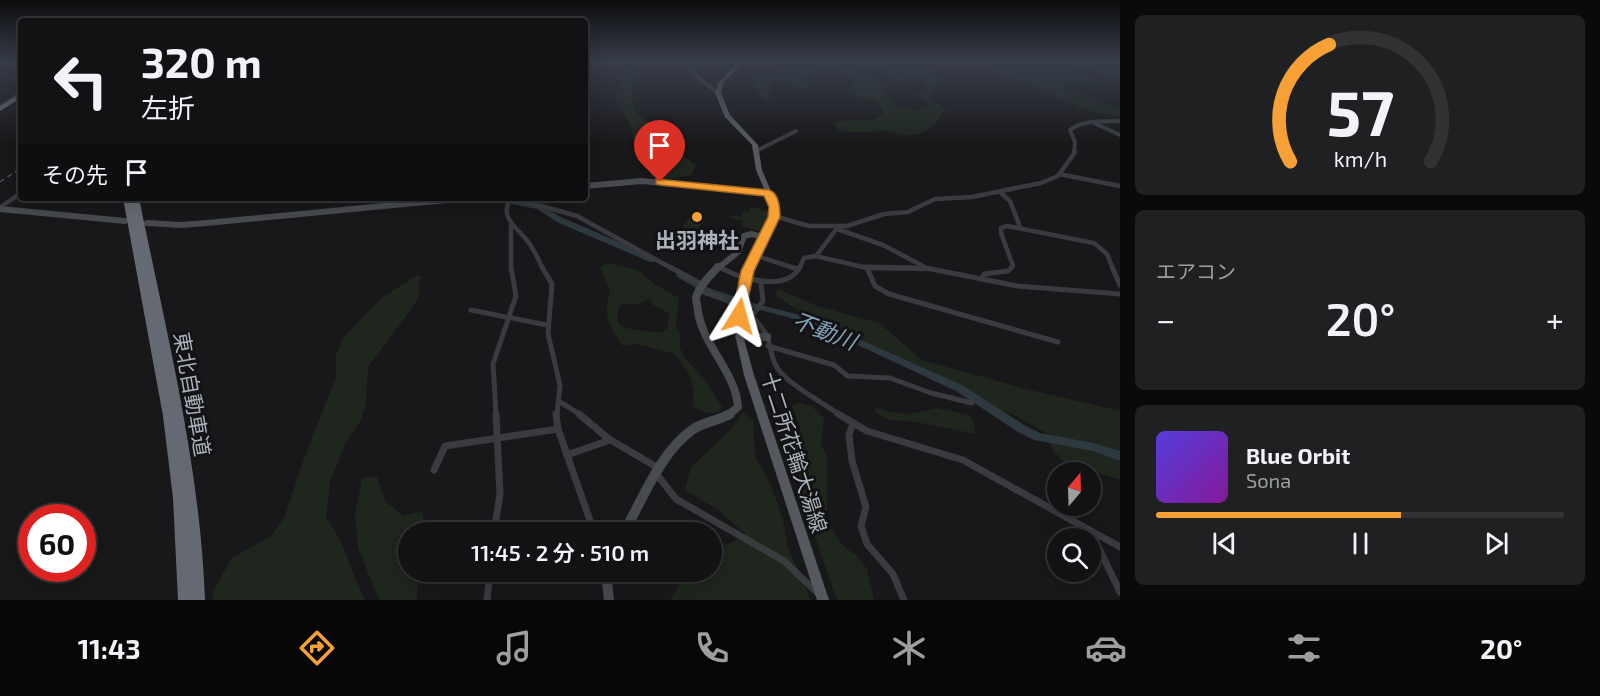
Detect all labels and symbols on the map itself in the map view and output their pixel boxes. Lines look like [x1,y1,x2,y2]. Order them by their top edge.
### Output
pin [634,120,685,182]
marker: 出羽神社 [690,210,704,224]
place label: 出羽神社 [655,227,739,252]
position arrow [707,284,771,348]
water label: 不動川 [790,306,862,355]
street label: 東北自動車道 [170,330,216,458]
street label: 十二所花輪大湯線 [757,368,833,536]
north arrow [1047,462,1101,516]
speed limit sign: 60 [18,504,96,582]

